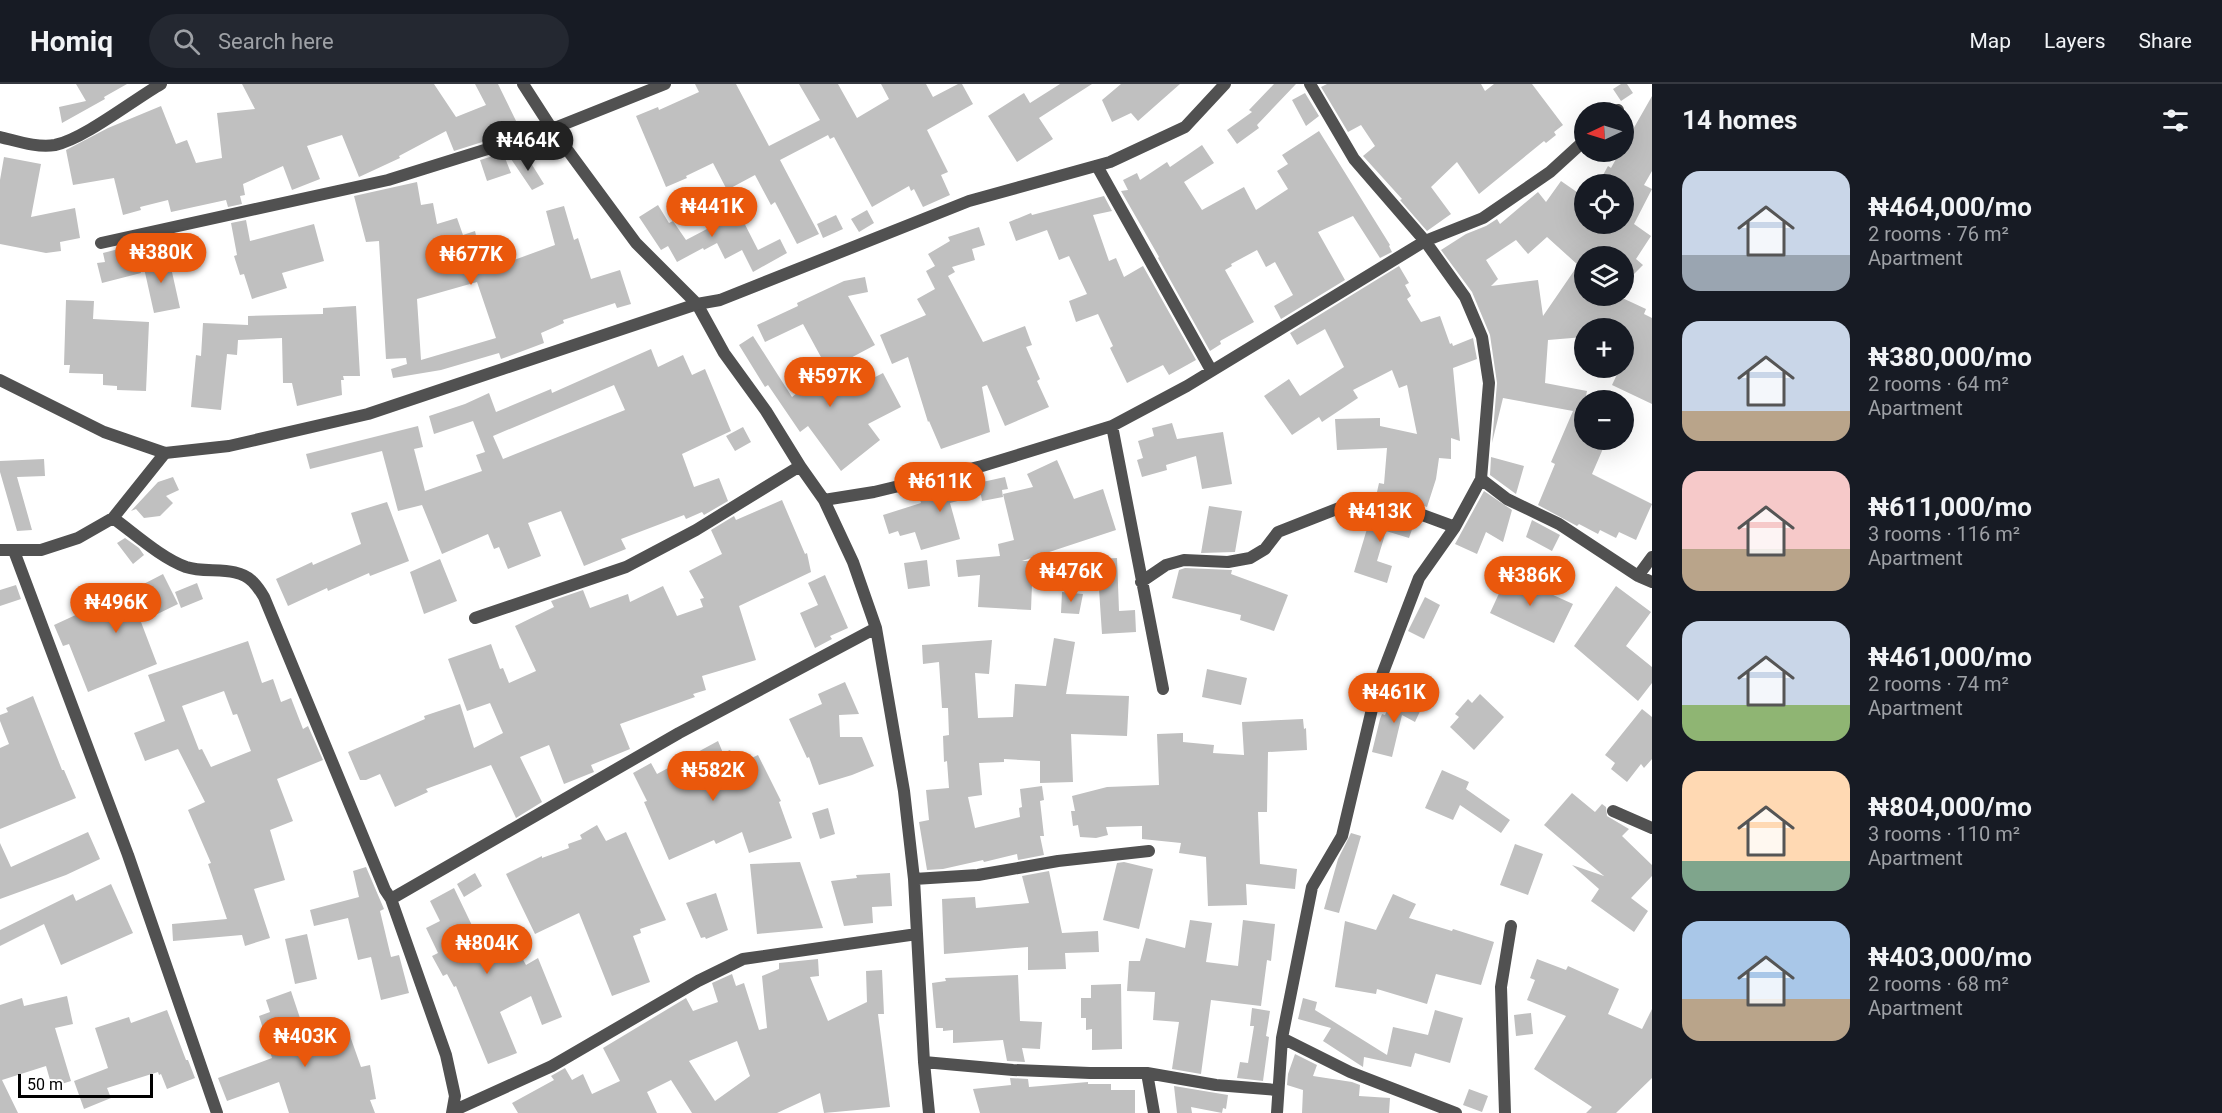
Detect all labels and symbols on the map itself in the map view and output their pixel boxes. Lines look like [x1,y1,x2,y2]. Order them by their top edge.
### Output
north arrow [1574,102,1634,162]
pin: ₦464K [486,121,570,172]
pin: ₦441K [670,187,754,238]
pin: ₦380K [119,233,203,284]
pin: ₦677K [429,235,513,286]
pin: ₦597K [788,357,872,408]
pin: ₦611K [898,462,982,513]
pin: ₦413K [1338,492,1422,543]
pin: ₦476K [1029,552,1113,603]
pin: ₦386K [1488,556,1572,607]
pin: ₦496K [74,583,158,634]
pin: ₦461K [1352,673,1436,724]
pin: ₦582K [671,751,755,802]
pin: ₦804K [445,924,529,975]
pin: ₦403K [263,1017,347,1068]
scale bar [18,1071,153,1098]

